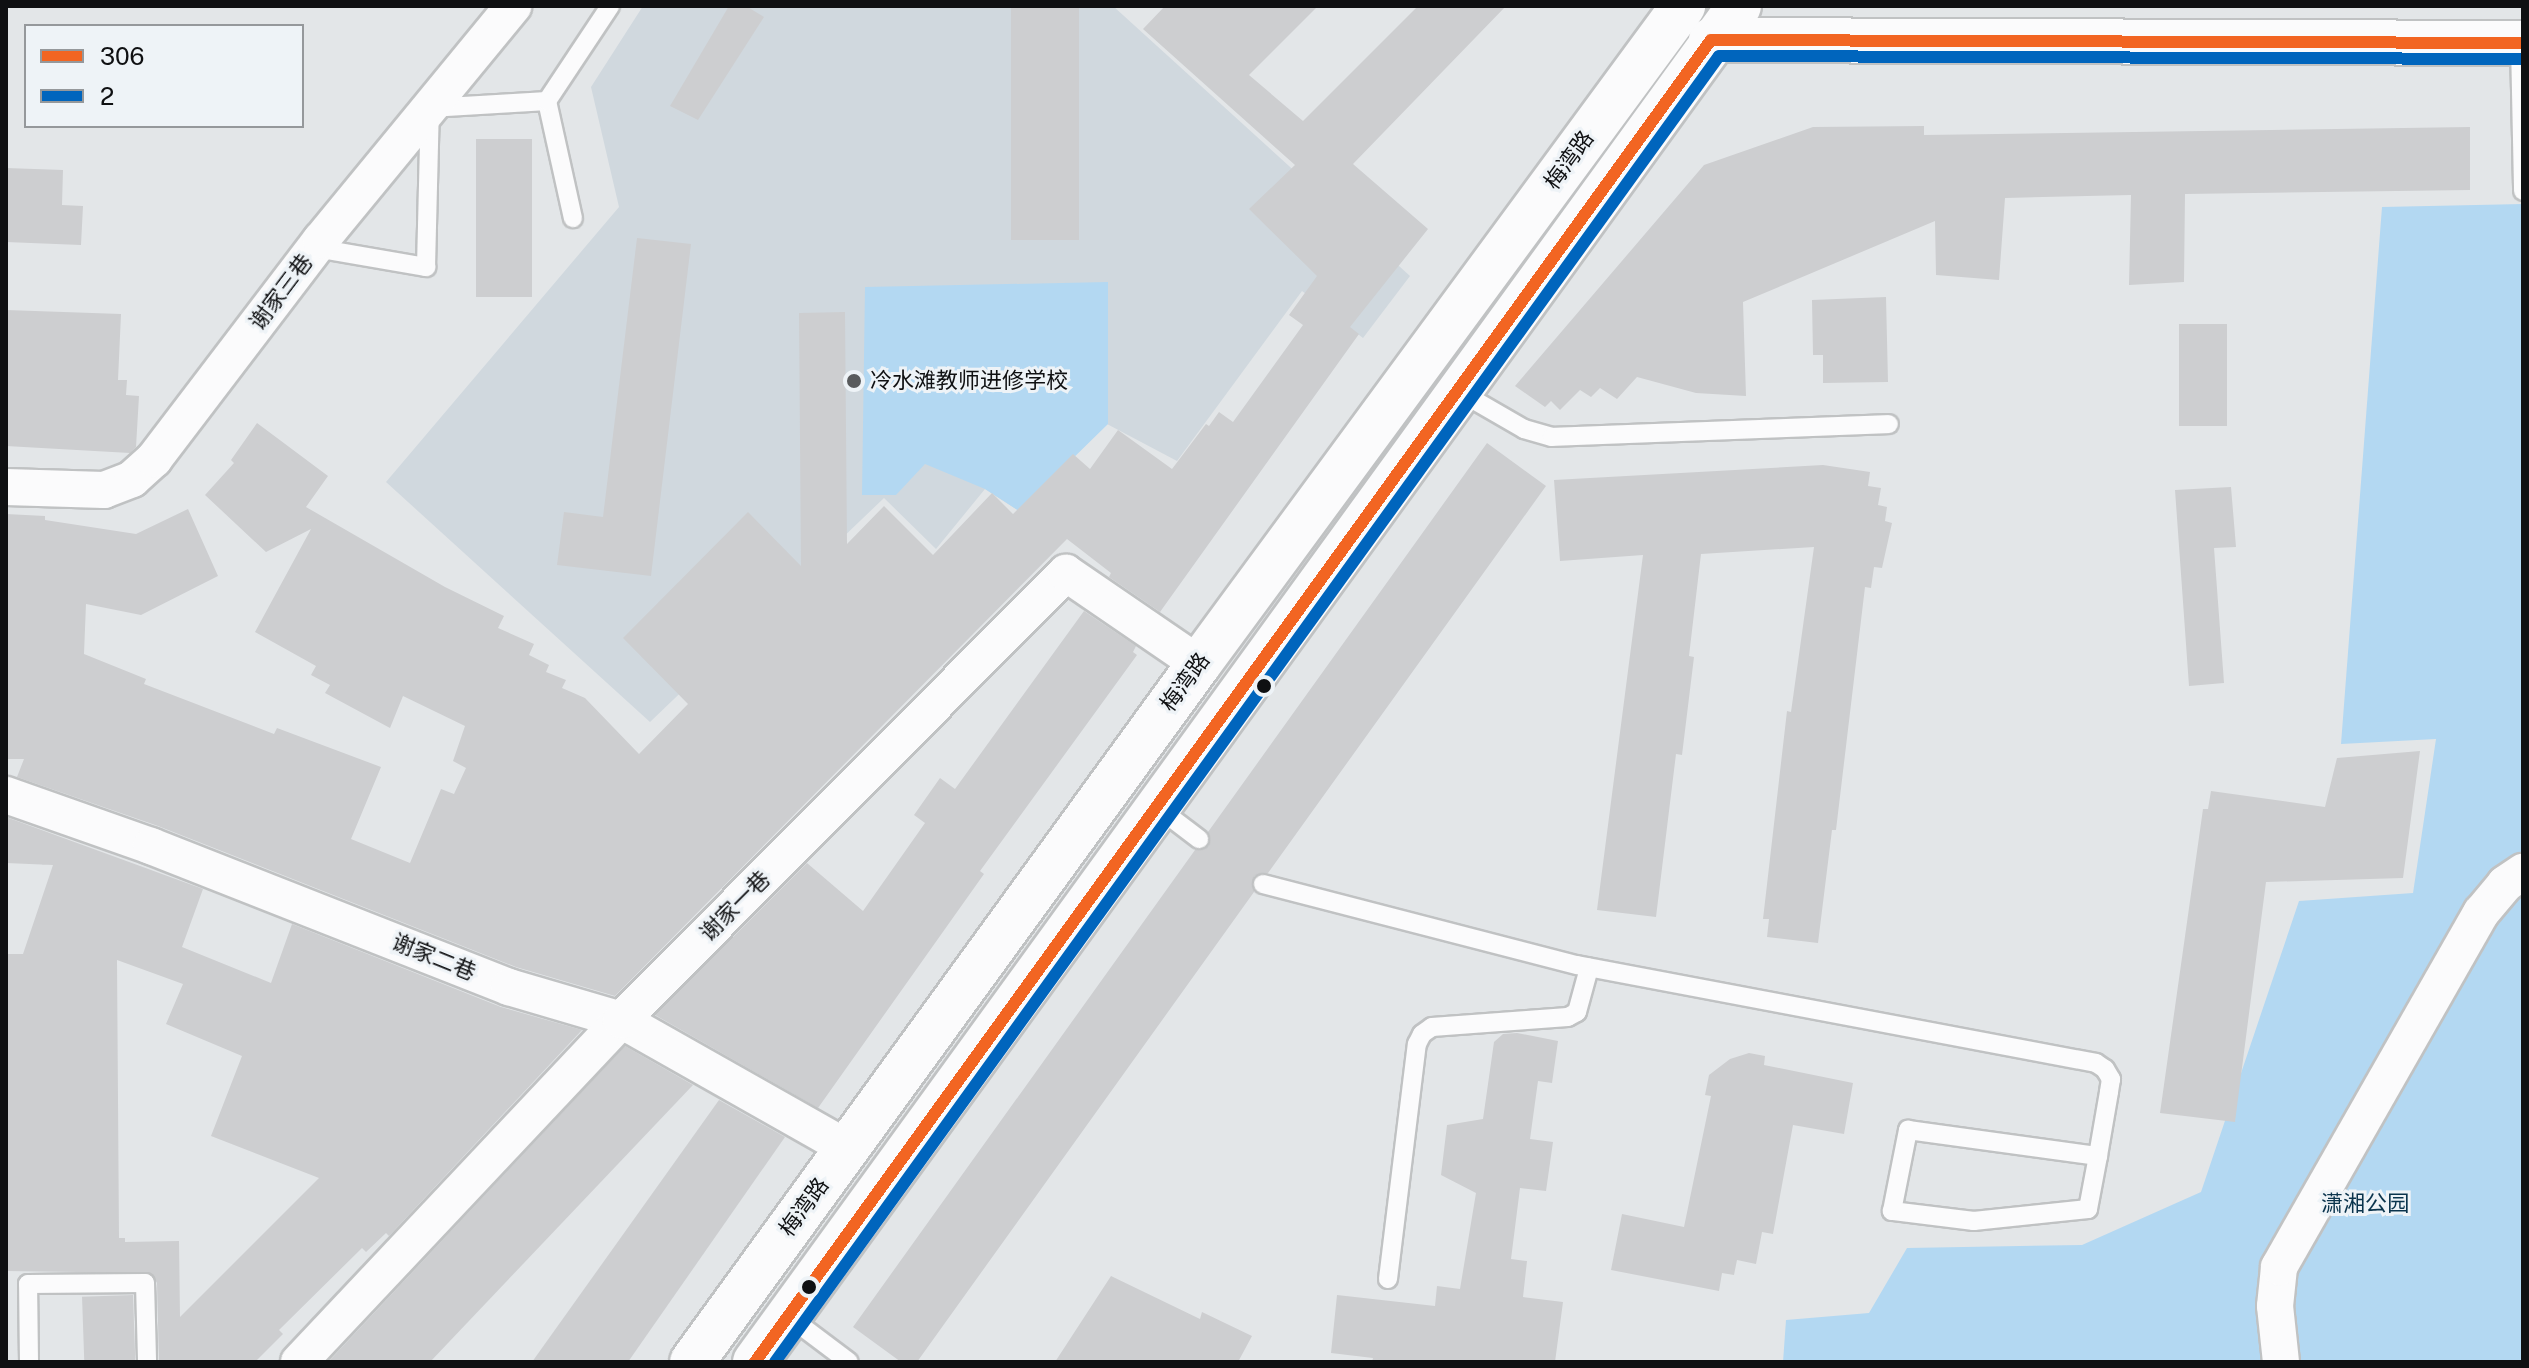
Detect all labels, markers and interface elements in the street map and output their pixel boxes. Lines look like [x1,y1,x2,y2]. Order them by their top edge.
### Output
legend [24,24,304,128]
text: 306 [100,42,144,70]
text: 2 [100,82,114,110]
street label: 梅湾路 [1539,126,1599,194]
street label: 谢家三巷 [244,249,318,335]
place label: 冷水滩教师进修学校 [870,368,1068,394]
marker: 冷水滩教师进修学校 [845,372,863,390]
street label: 梅湾路 [1155,648,1215,716]
unlabelled marker [1256,678,1272,694]
street label: 谢家一巷 [695,866,775,946]
street label: 谢家二巷 [388,928,480,986]
street label: 梅湾路 [774,1173,834,1241]
park label: 潇湘公园 [2321,1191,2409,1217]
unlabelled marker [801,1279,817,1295]

